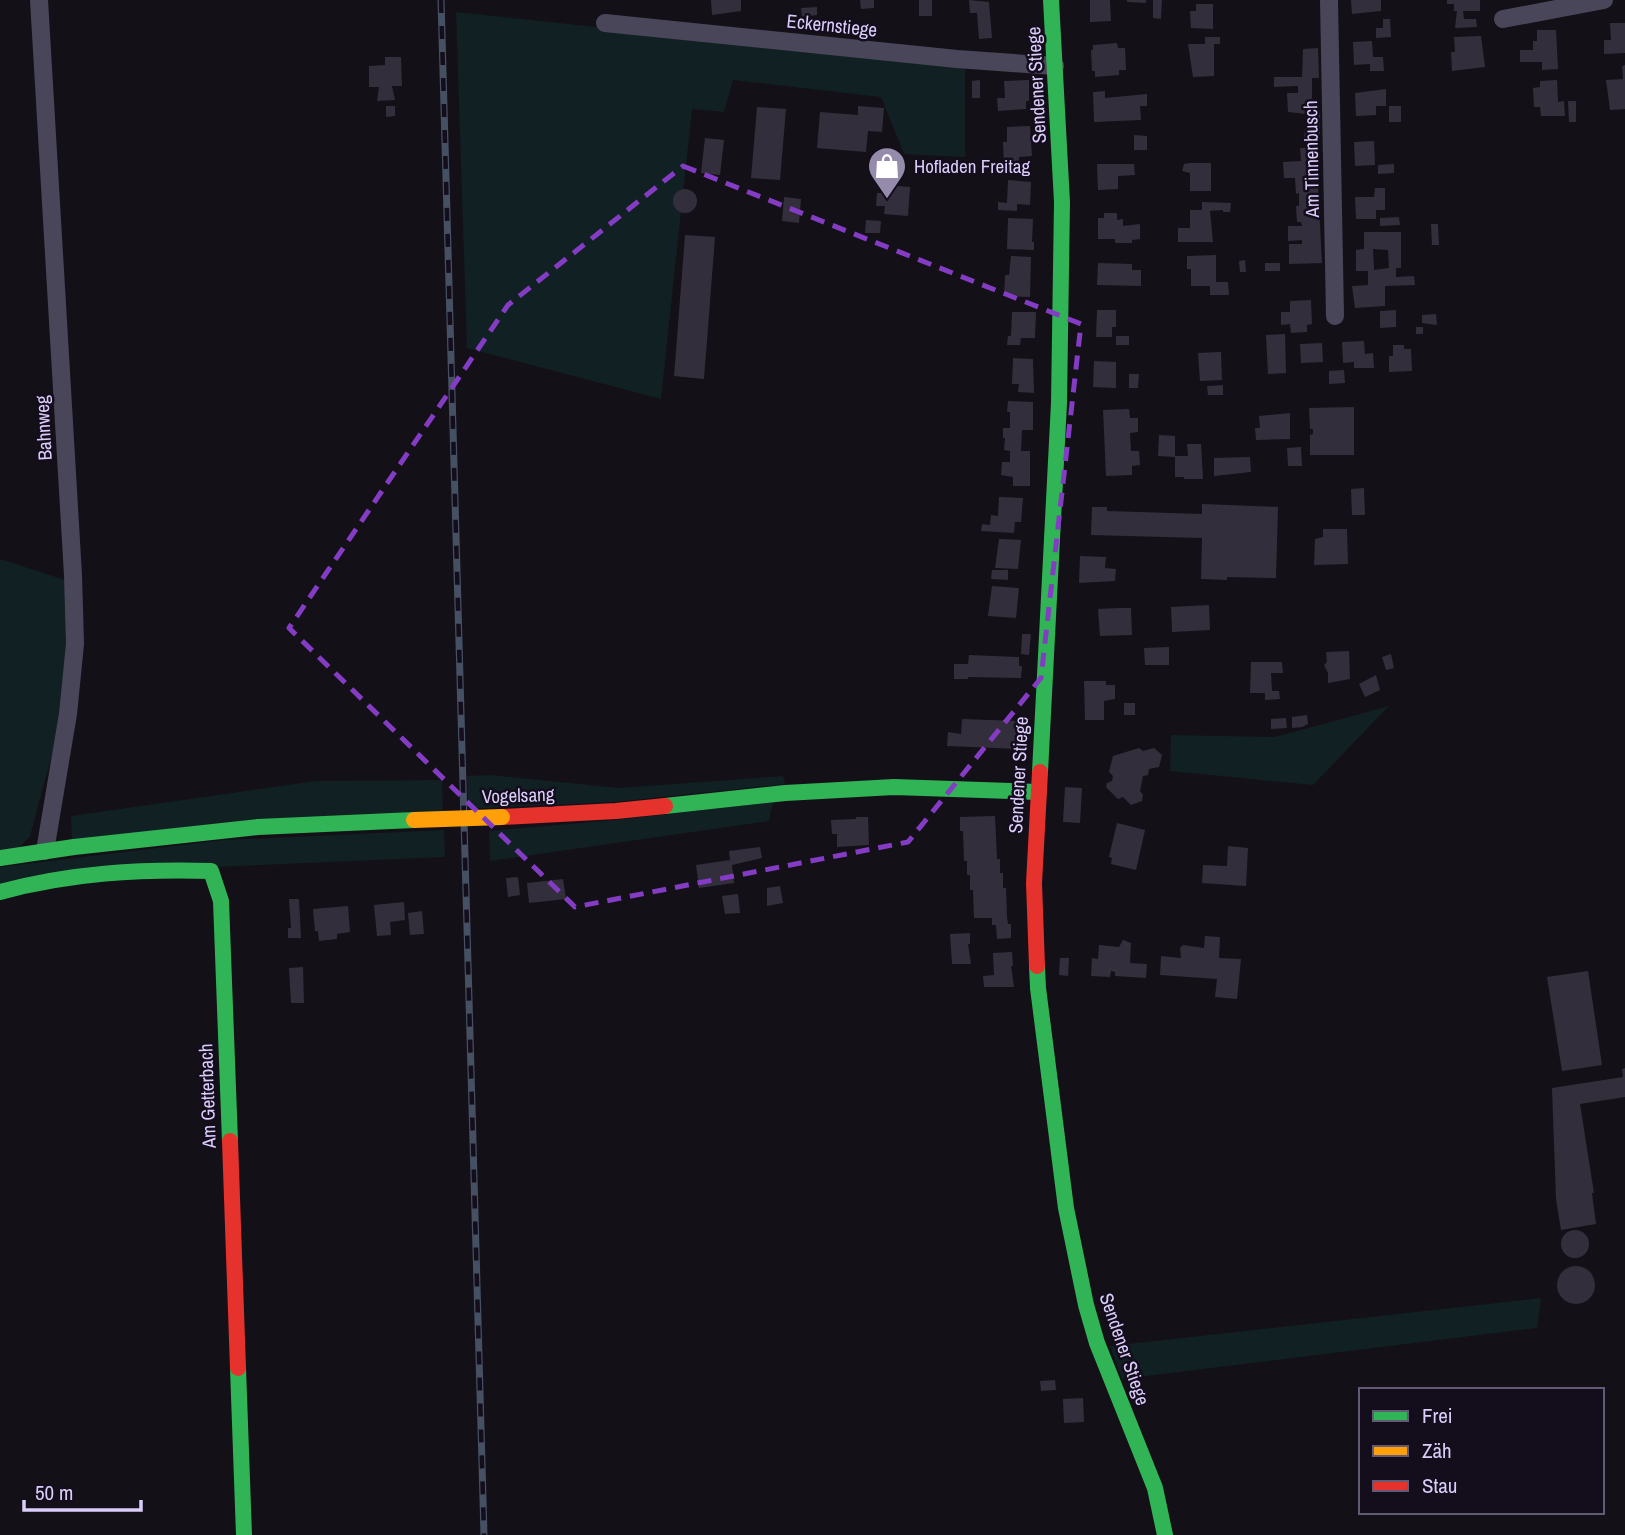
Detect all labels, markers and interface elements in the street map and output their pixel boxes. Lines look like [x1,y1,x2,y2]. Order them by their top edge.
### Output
street label: Eckernstiege [785,7,879,43]
street label: Sendener Stiege [1020,26,1052,144]
street label: Am Tinnenbusch [1297,100,1325,219]
shop icon: Hofladen Freitag [866,145,908,200]
place label: Hofladen Freitag [914,153,1030,179]
street label: Bahnweg [28,395,58,461]
street label: Sendener Stiege [1002,716,1034,834]
street label: Vogelsang [481,781,555,809]
street label: Am Getterbach [192,1043,222,1150]
street label: Sendener Stiege [1094,1289,1156,1409]
legend [1359,1388,1604,1514]
text: Frei [1422,1401,1453,1430]
text: Zäh [1422,1436,1452,1465]
scale bar [24,1468,142,1512]
text: Stau [1422,1471,1457,1500]
text: 50 m [35,1478,73,1507]

